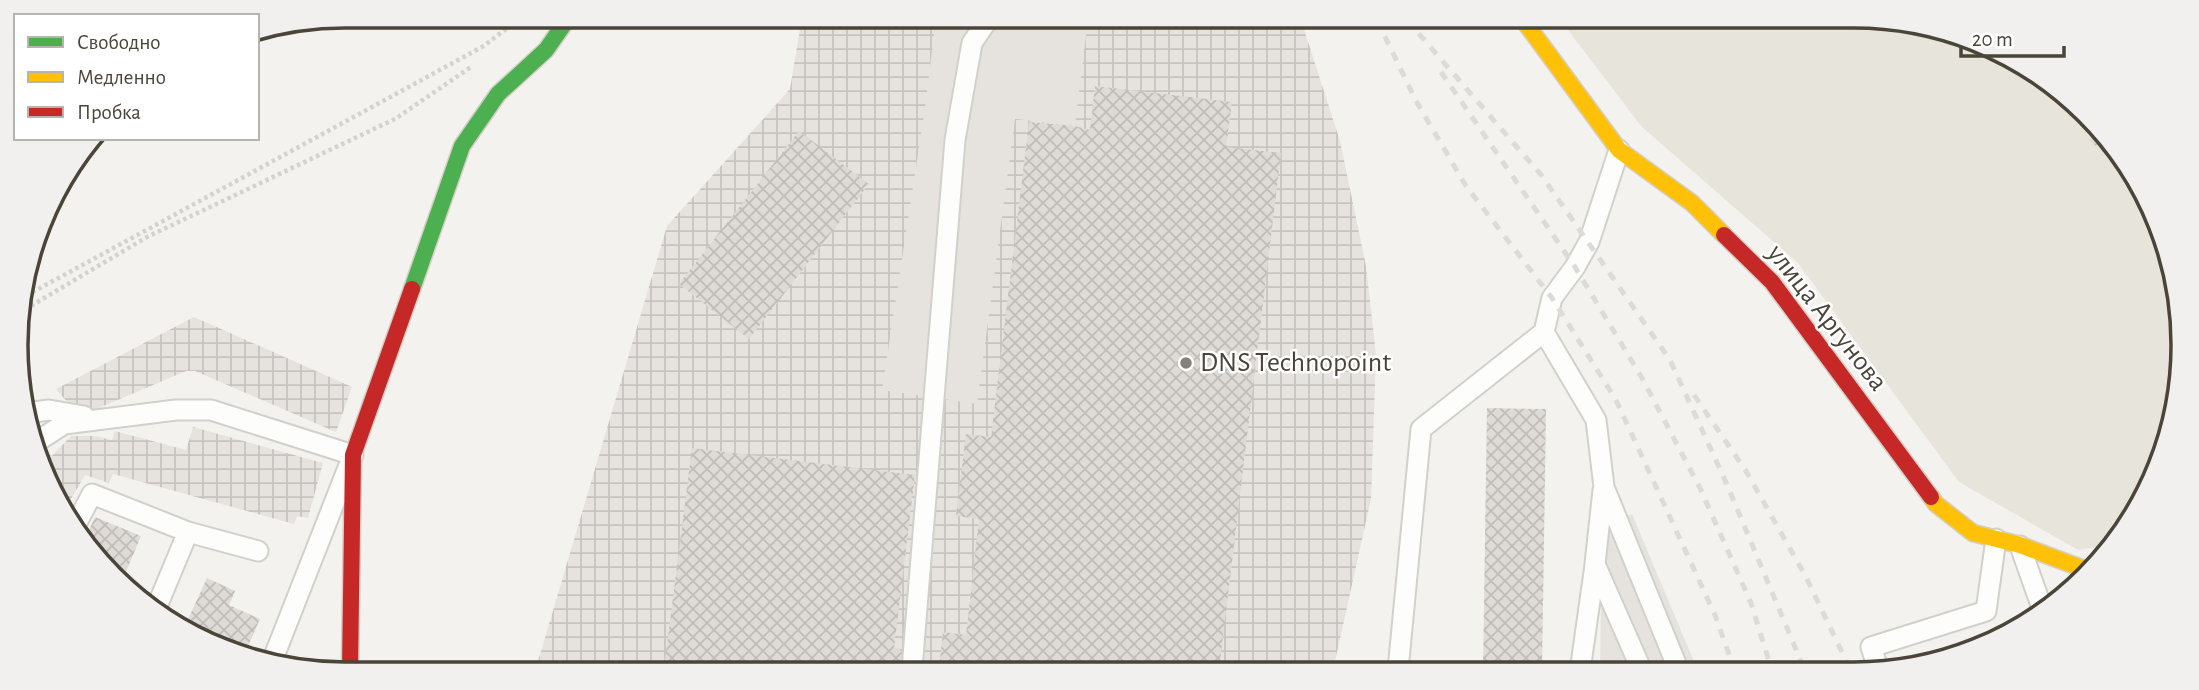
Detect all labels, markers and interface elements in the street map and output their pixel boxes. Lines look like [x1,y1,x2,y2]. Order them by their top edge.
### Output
legend [14,14,259,140]
scale bar [1961,14,2064,58]
text: 20 m [1972,29,2013,50]
text: Свободно [77,32,161,53]
text: Медленно [77,67,166,88]
text: Пробка [77,102,141,123]
street label: улица Аргунова [1761,239,1893,396]
place label: DNS Technopoint [1200,349,1391,377]
marker: DNS Technopoint [1178,355,1194,371]

